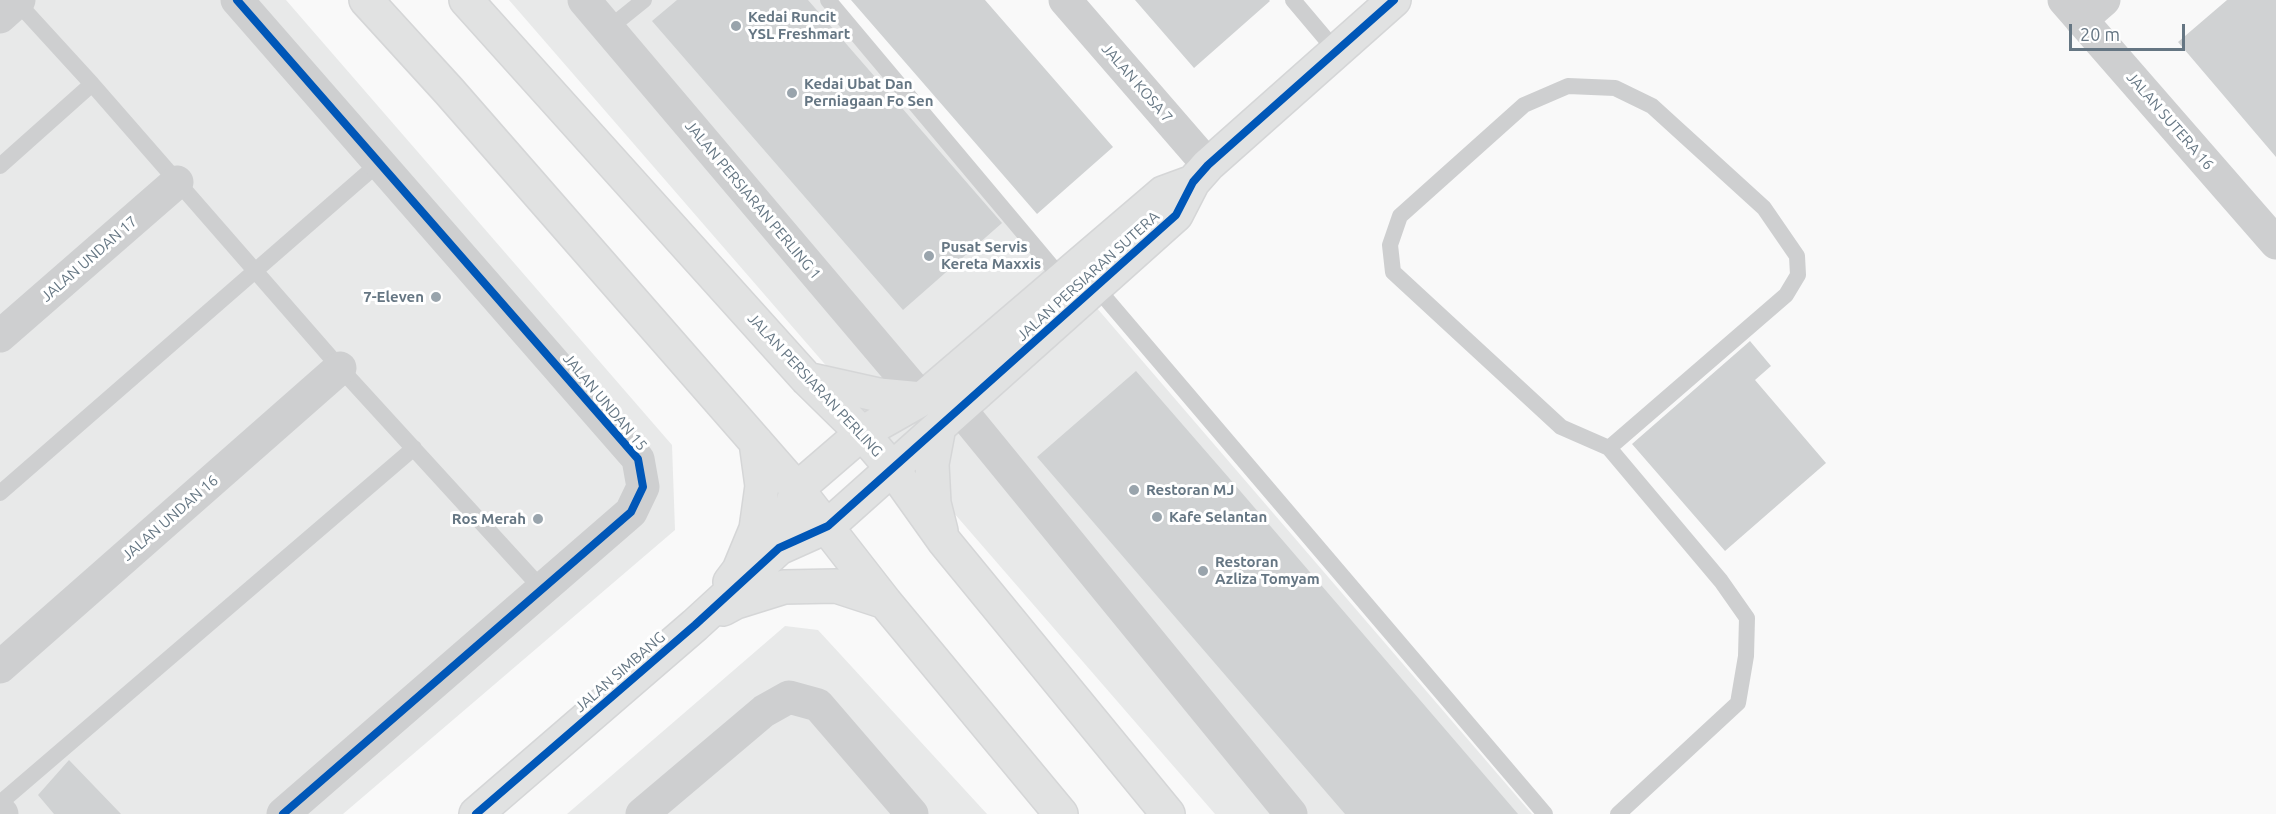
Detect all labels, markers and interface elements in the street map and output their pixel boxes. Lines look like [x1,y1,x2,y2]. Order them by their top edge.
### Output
place label: Kedai Runcit YSL Freshmart [748,8,850,43]
scale bar [2072,12,2188,50]
marker: Kedai Runcit YSL Freshmart [729,19,743,33]
text: 20 m [2080,24,2120,44]
street label: JALAN KOSA 7 [1098,40,1176,126]
street label: JALAN SUTERA 16 [2123,68,2217,174]
place label: Kedai Ubat Dan Perniagaan Fo Sen [804,75,933,110]
marker: Kedai Ubat Dan Perniagaan Fo Sen [785,86,799,100]
street label: JALAN PERSIARAN PERLING 1 [681,117,825,283]
street label: JALAN PERSIARAN SUTERA [1013,207,1163,345]
street label: JALAN UNDAN 17 [37,212,141,306]
place label: Pusat Servis Kereta Maxxis [941,238,1041,273]
marker: Pusat Servis Kereta Maxxis [922,249,936,263]
place label: 7-Eleven [363,288,424,306]
marker: 7-Eleven [429,290,443,304]
street label: JALAN PERSIARAN PERLING [744,309,886,461]
street label: JALAN UNDAN 15 [559,350,651,454]
street label: JALAN UNDAN 16 [118,471,222,565]
place label: Restoran MJ [1146,481,1234,499]
marker: Restoran MJ [1127,483,1141,497]
place label: Kafe Selantan [1169,508,1267,526]
place label: Ros Merah [452,510,526,528]
marker: Kafe Selantan [1150,510,1164,524]
marker: Ros Merah [531,512,545,526]
place label: Restoran Azliza Tomyam [1215,553,1320,588]
marker: Restoran Azliza Tomyam [1196,564,1210,578]
street label: JALAN SIMBANG [571,628,669,716]

